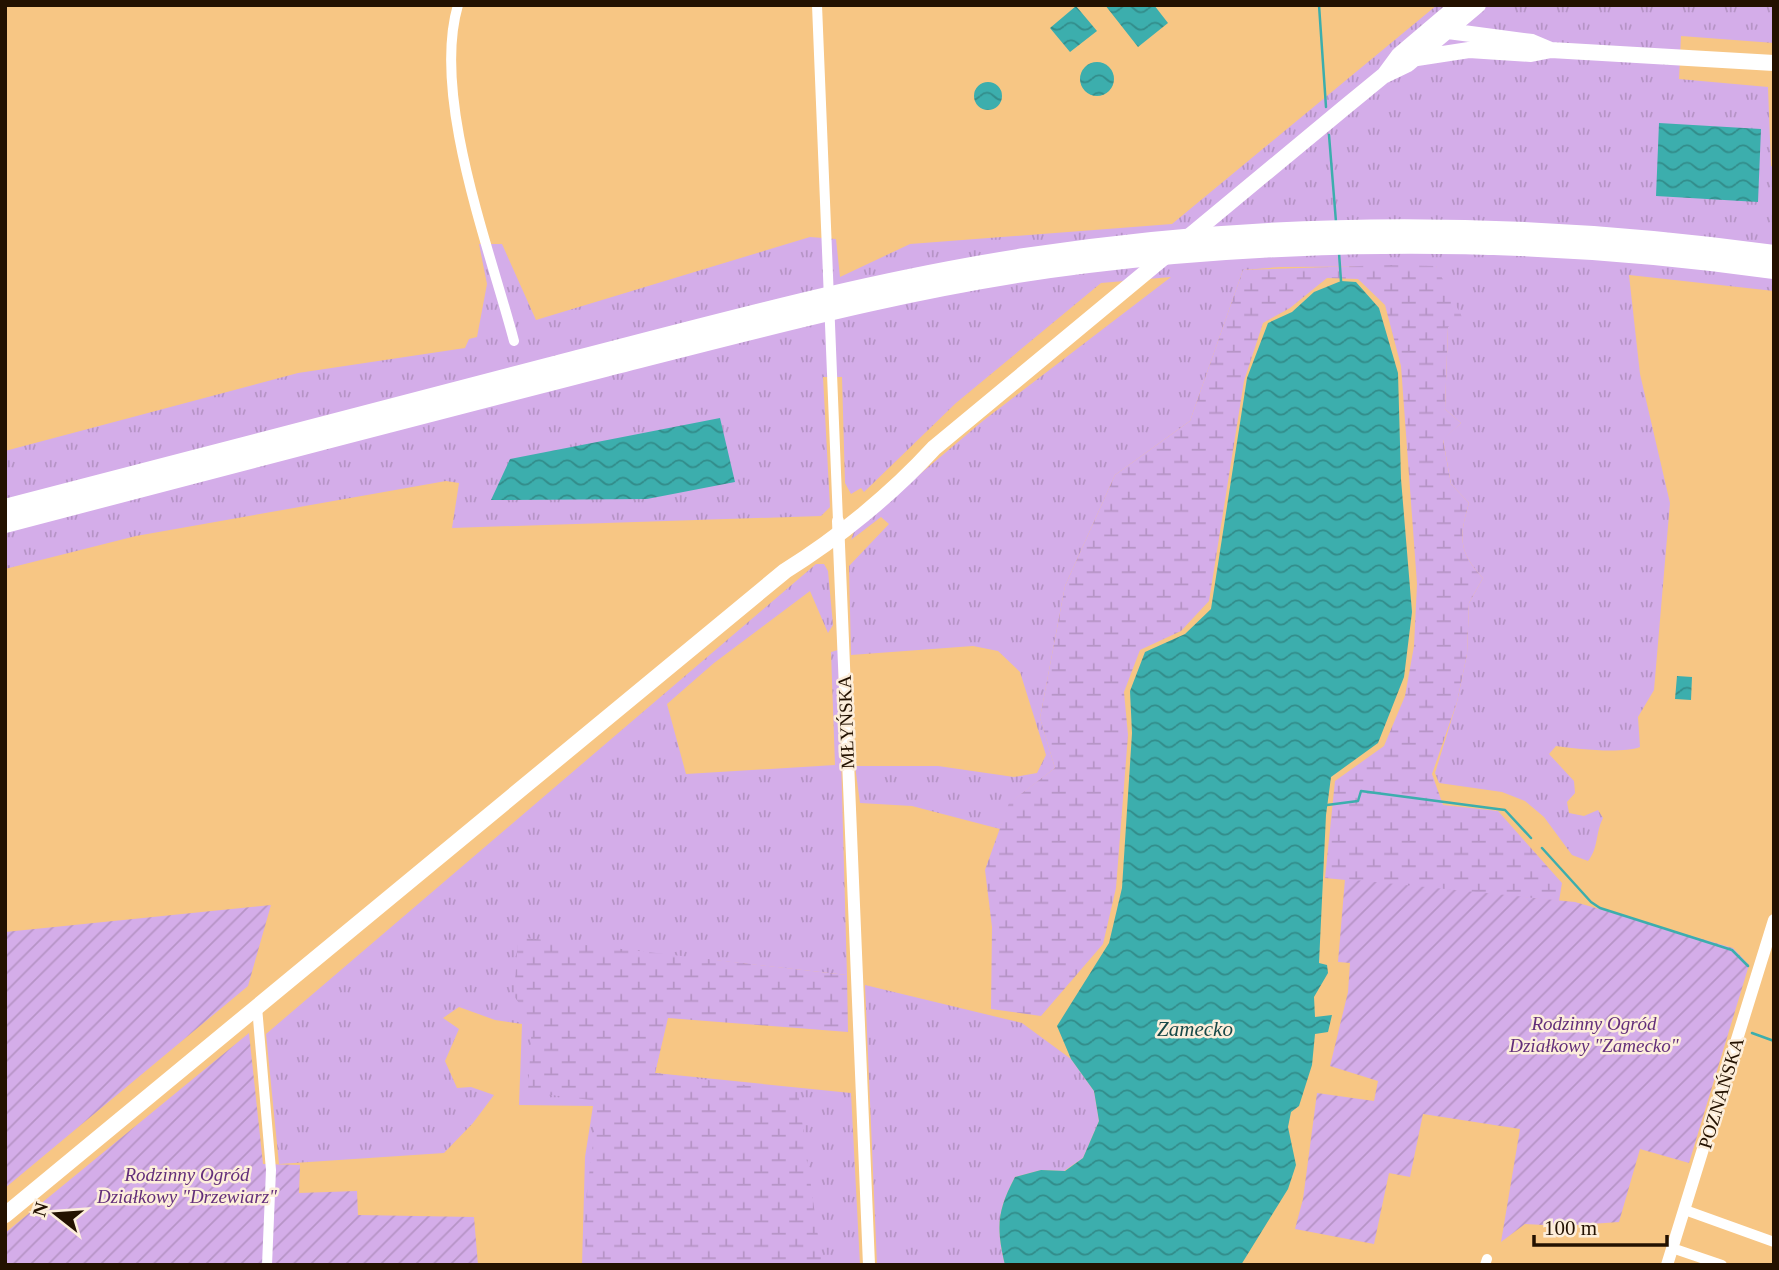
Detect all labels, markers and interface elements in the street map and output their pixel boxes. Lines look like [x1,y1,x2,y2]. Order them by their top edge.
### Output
street label: MŁYŃSKA [834,674,858,769]
park label: Rodzinny Ogród Działkowy "Zamecko" [1508,1013,1680,1056]
water label: Zamecko [1157,1017,1233,1041]
street label: POZNAŃSKA [1694,1035,1748,1151]
park label: Rodzinny Ogród Działkowy "Drzewiarz" [96,1164,278,1207]
north arrow [21,1179,91,1249]
text: N [28,1199,52,1219]
scale bar [1534,1204,1667,1248]
text: 100 m [1544,1216,1597,1240]

